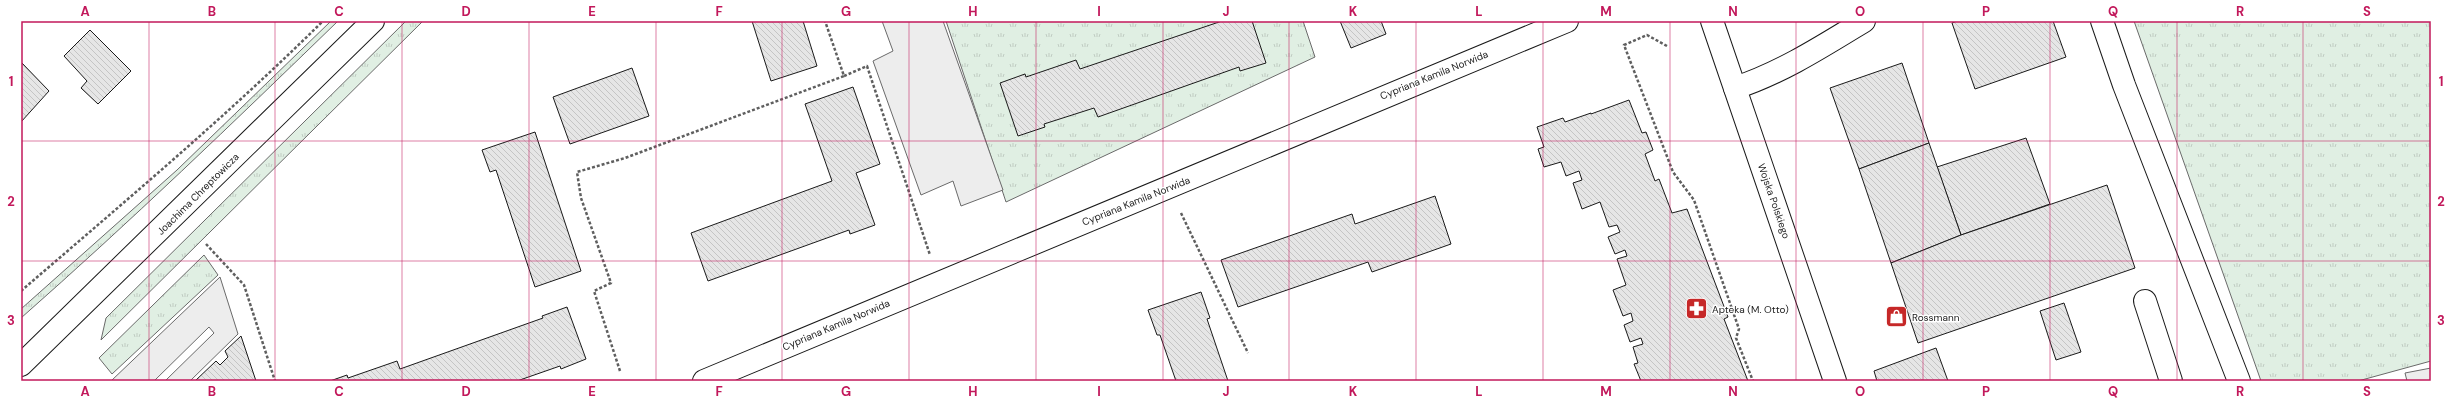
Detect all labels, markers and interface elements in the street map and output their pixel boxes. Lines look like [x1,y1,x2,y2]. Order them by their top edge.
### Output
text: A [80,3,90,20]
text: B [208,3,216,20]
text: C [334,3,344,20]
text: D [461,3,471,20]
text: E [588,3,596,20]
text: F [715,3,723,20]
text: G [841,3,851,20]
text: H [968,3,978,20]
text: I [1097,3,1101,20]
text: J [1222,3,1230,20]
text: K [1349,3,1358,20]
text: L [1475,3,1483,20]
text: M [1600,3,1612,20]
text: N [1728,3,1738,20]
text: O [1855,3,1865,20]
text: P [1982,3,1990,20]
text: Q [2108,3,2118,20]
text: R [2236,3,2244,20]
text: S [2363,3,2371,20]
street label: Cypriana Kamila Norwida [1378,47,1490,103]
text: 1 [9,73,13,90]
text: 1 [2439,73,2443,90]
street label: Joachima Chreptowicza [154,150,242,238]
street label: Wojska Polskiego [1755,162,1793,240]
street label: Cypriana Kamila Norwida [1080,173,1192,229]
text: 2 [7,193,15,210]
text: 2 [2437,193,2445,210]
street label: Cypriana Kamila Norwida [780,296,892,354]
pharmacy icon: Apteka (M. Otto) [1684,296,1710,322]
place label: Apteka (M. Otto) [1712,303,1789,316]
shop icon: Rossmann [1884,304,1910,330]
place label: Rossmann [1912,311,1960,324]
text: 3 [7,312,15,329]
text: 3 [2437,312,2445,329]
text: A [80,383,90,400]
text: B [208,383,216,400]
text: C [334,383,344,400]
text: D [461,383,471,400]
text: E [588,383,596,400]
text: F [715,383,723,400]
text: G [841,383,851,400]
text: H [968,383,978,400]
text: I [1097,383,1101,400]
text: J [1222,383,1230,400]
text: K [1349,383,1358,400]
text: L [1475,383,1483,400]
text: M [1600,383,1612,400]
text: N [1728,383,1738,400]
text: O [1855,383,1865,400]
text: P [1982,383,1990,400]
text: Q [2108,383,2118,400]
text: R [2236,383,2244,400]
text: S [2363,383,2371,400]

